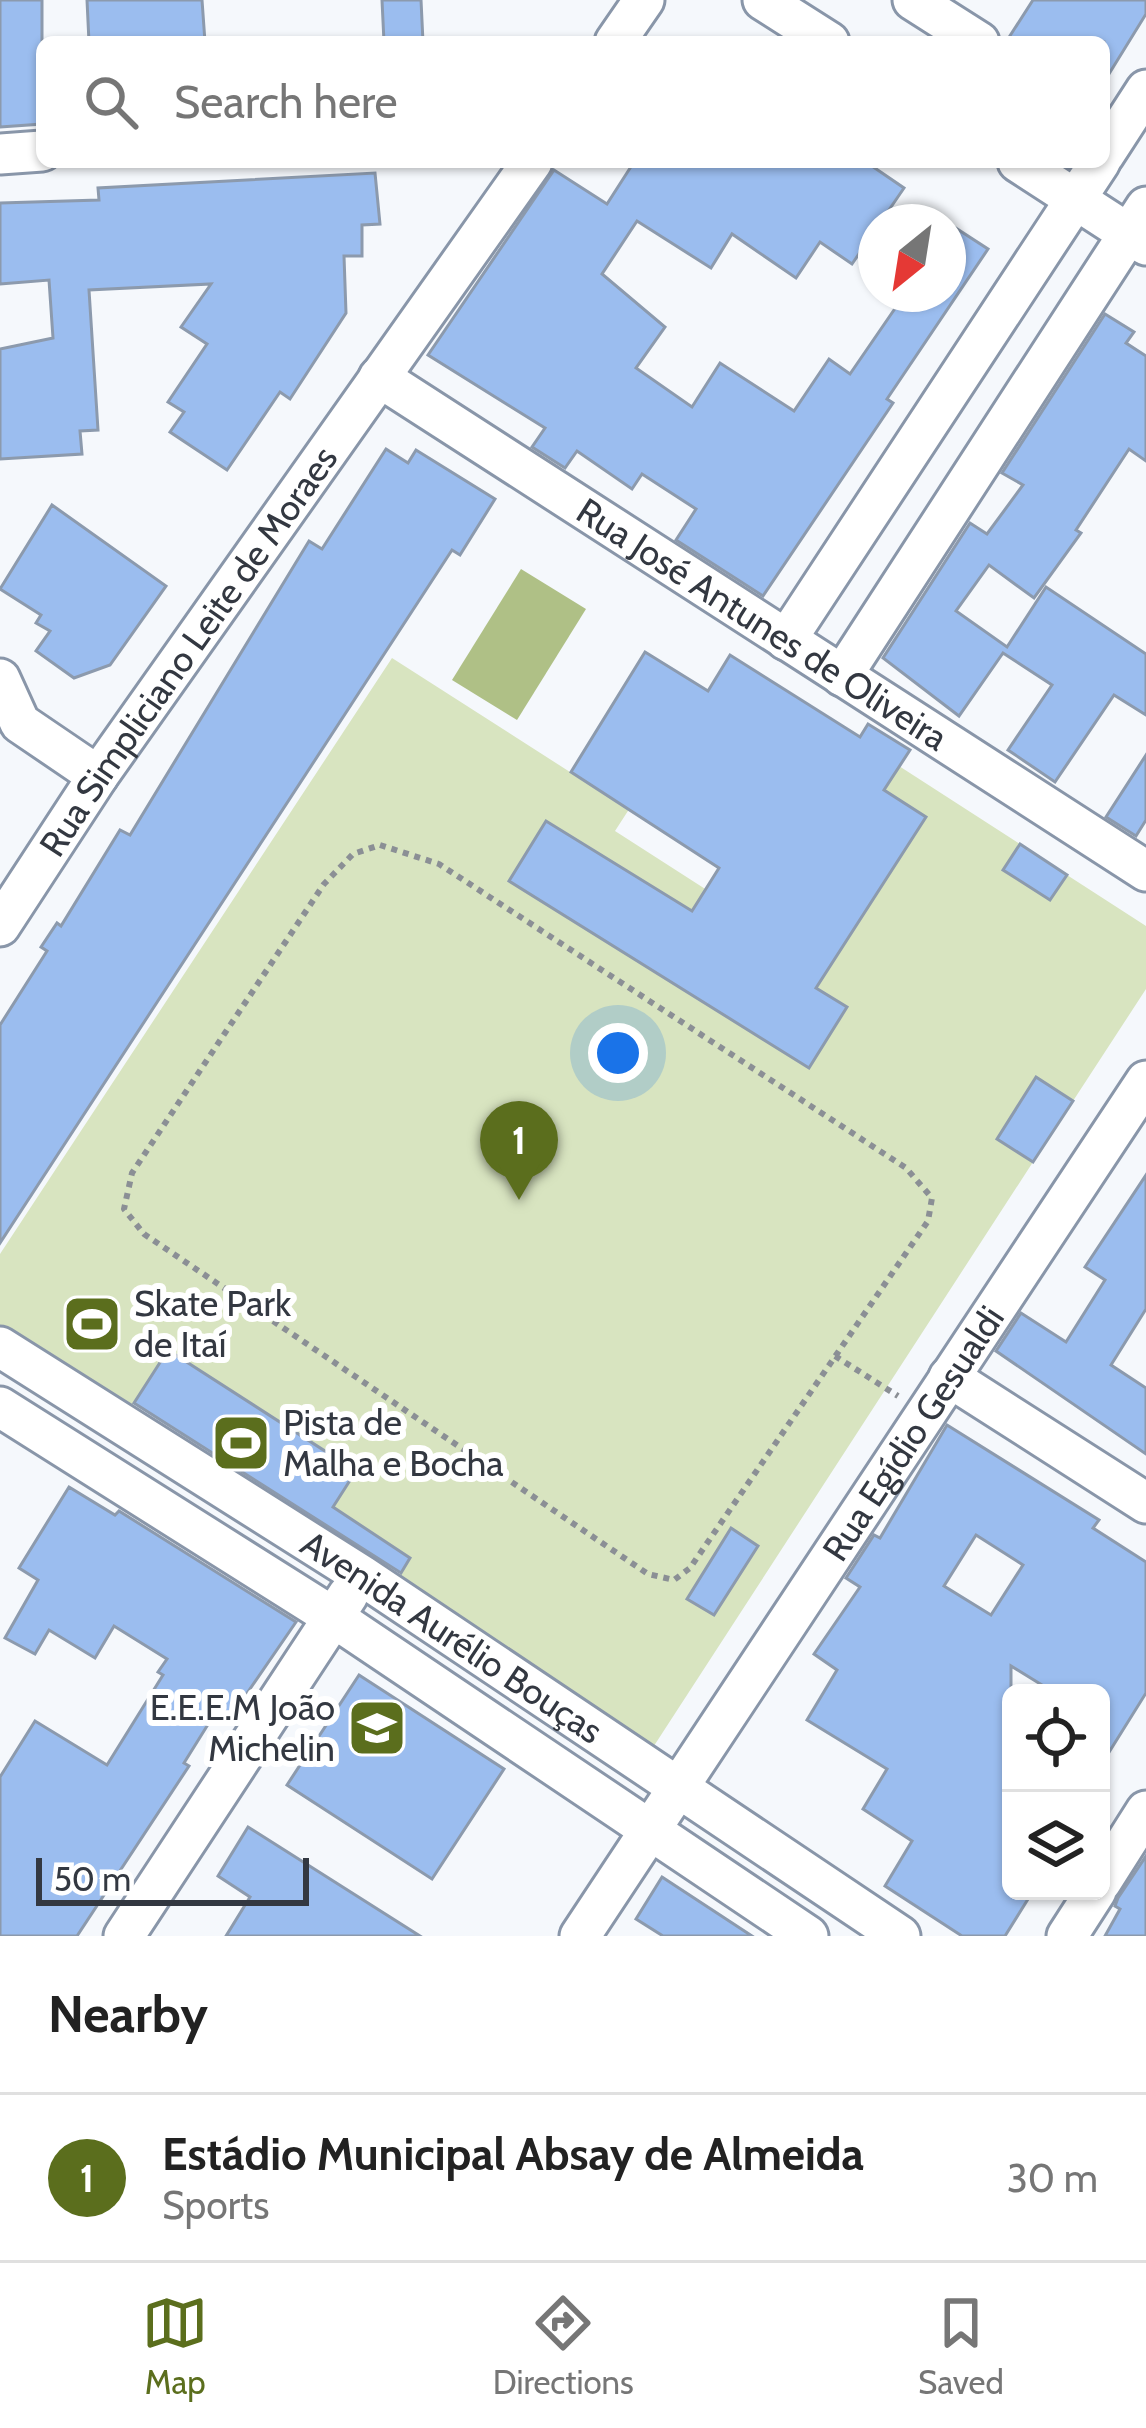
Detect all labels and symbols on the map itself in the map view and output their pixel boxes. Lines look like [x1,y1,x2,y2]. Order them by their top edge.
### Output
north arrow [858,204,966,312]
street label: Rua Simpliciano Leite de Moraes [30,437,346,864]
street label: Rua José Antunes de Oliveira [569,488,956,759]
your location [588,1023,648,1083]
pin: 1 [480,1101,558,1200]
place label: Skate Park de Itaí [134,1281,292,1366]
sports icon: Skate Park de Itaí [61,1293,123,1355]
street label: Rua Egídio Gesualdi [813,1298,1013,1569]
place label: Pista de Malha e Bocha [283,1400,504,1485]
sports icon: Pista de Malha e Bocha [210,1412,272,1474]
street label: Avenida Aurélio Bouças [293,1521,611,1753]
place label: E.E.E.M João Michelin [150,1685,335,1770]
school or university icon: E.E.E.M João Michelin [346,1697,408,1759]
scale bar [36,1852,309,1905]

